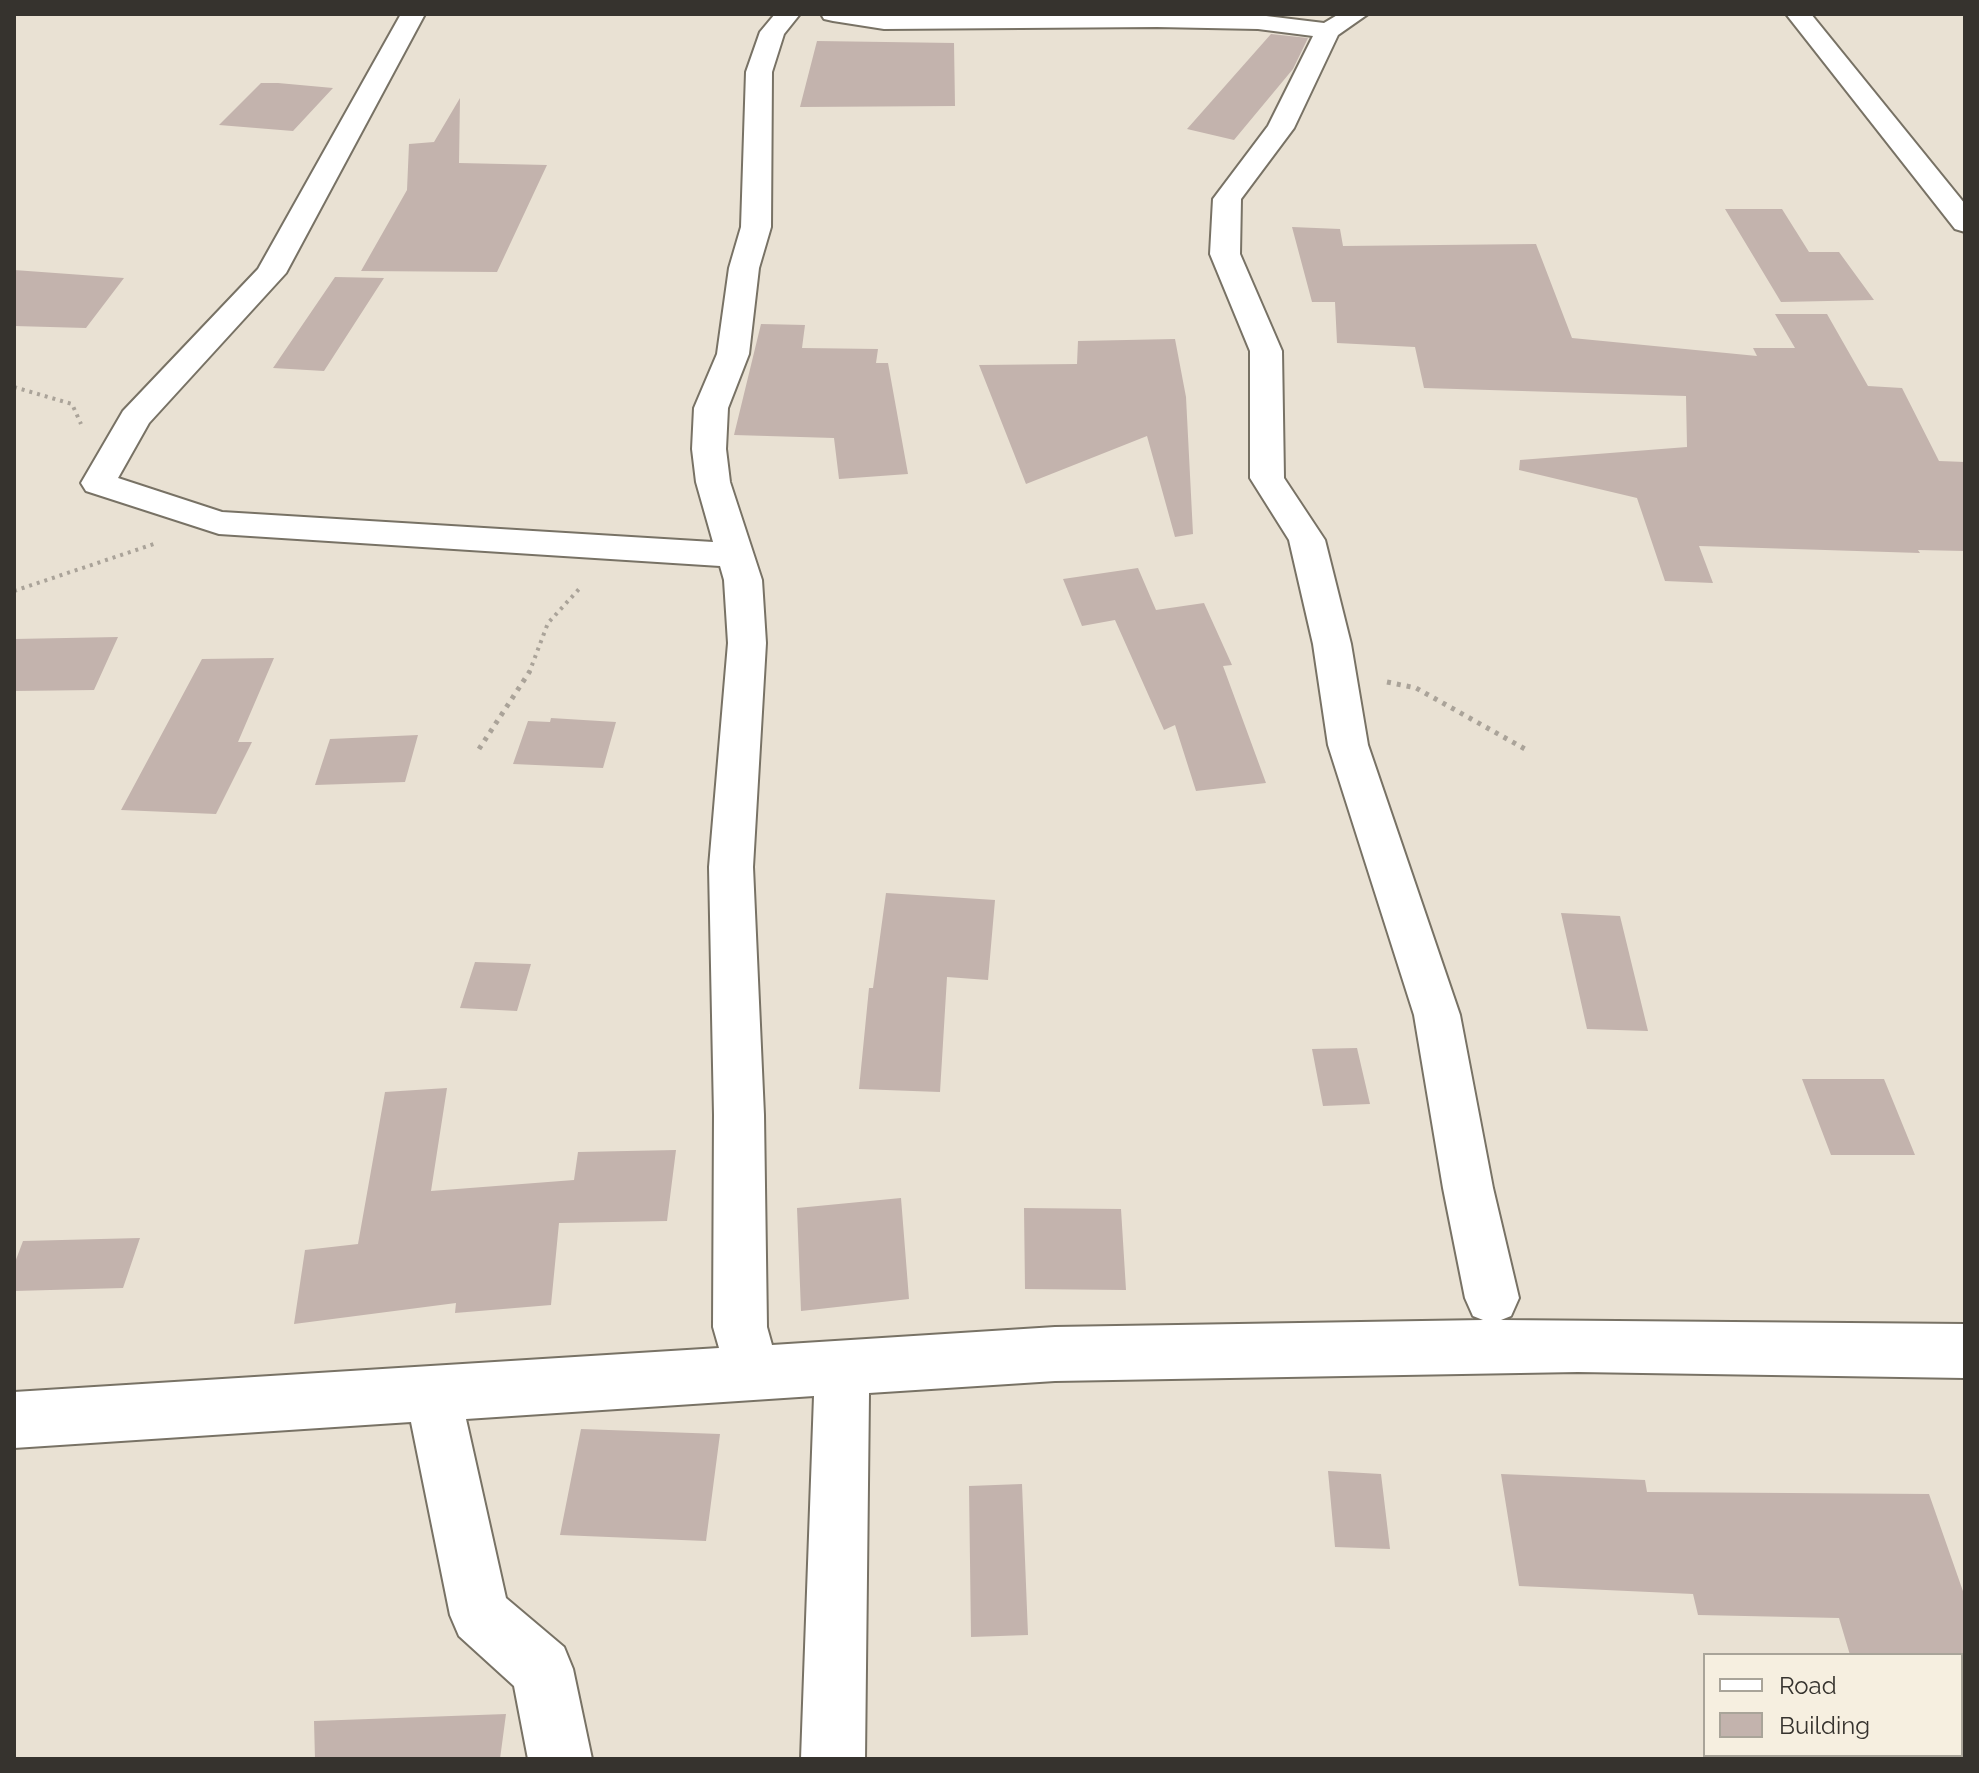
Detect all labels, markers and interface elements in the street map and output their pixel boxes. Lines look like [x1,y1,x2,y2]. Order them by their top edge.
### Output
legend [1703,1653,1963,1757]
text: Road [1779,1671,1837,1700]
text: Building [1779,1711,1870,1740]

